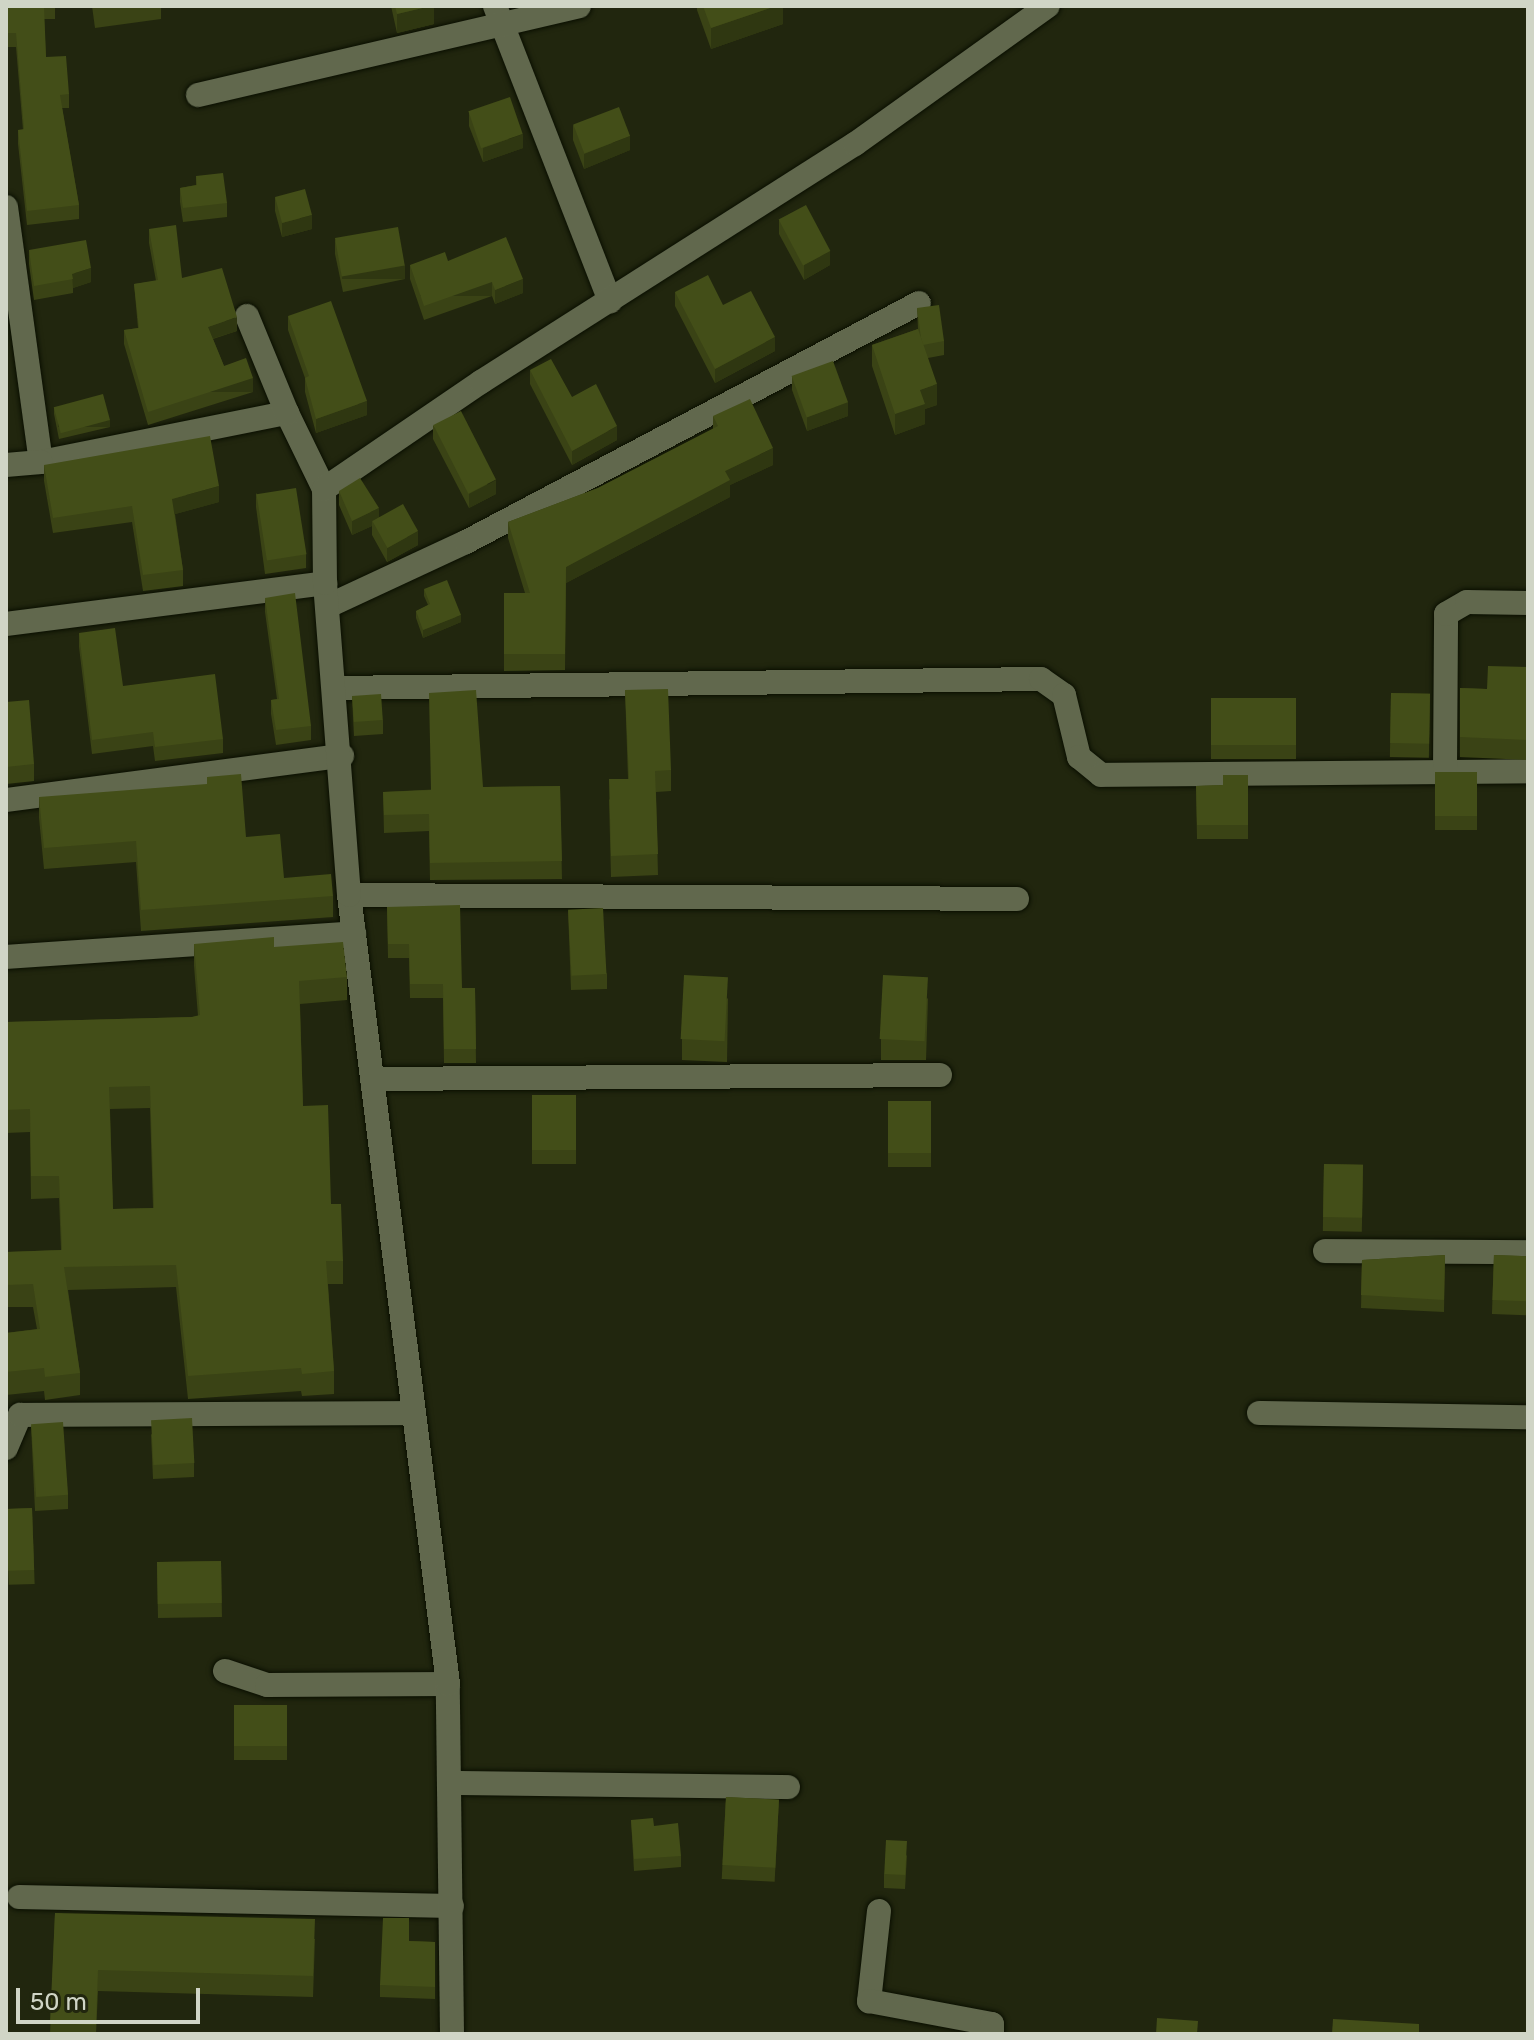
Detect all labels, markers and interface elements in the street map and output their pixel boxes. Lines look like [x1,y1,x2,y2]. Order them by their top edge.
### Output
scale bar [20,1972,204,2022]
text: 50 m [30,1988,87,2016]

